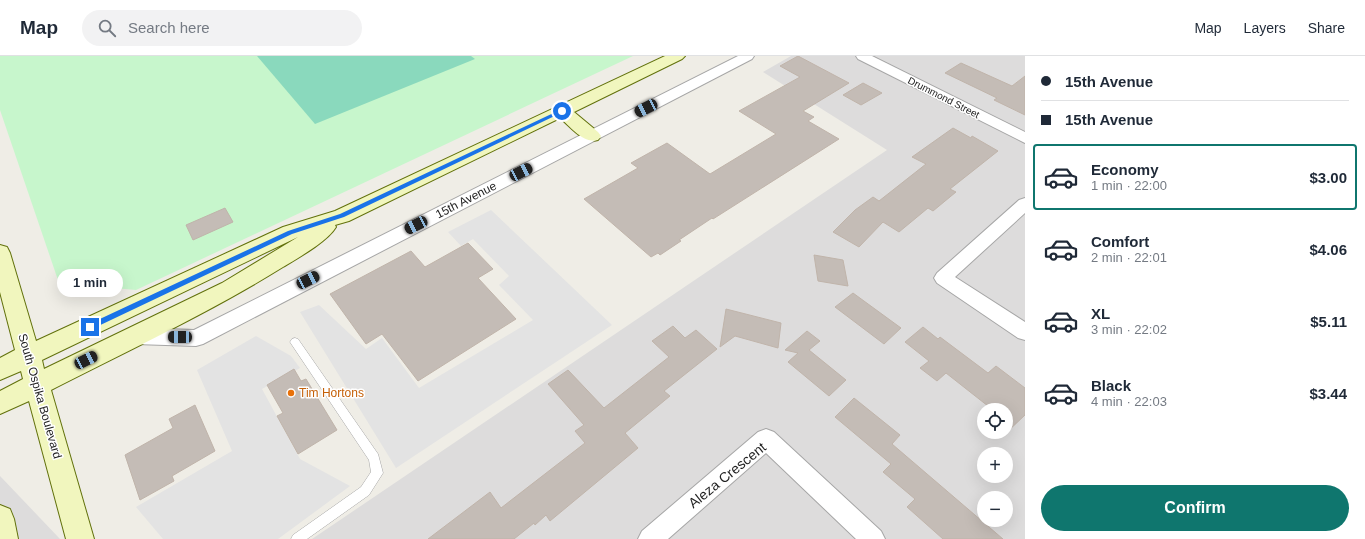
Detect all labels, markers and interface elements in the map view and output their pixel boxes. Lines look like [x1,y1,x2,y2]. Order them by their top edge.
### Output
search box [82,10,362,46]
text: Map [20,17,58,38]
icon: search [96,17,118,39]
text: Search here [128,19,210,36]
text: Map [1194,20,1222,36]
text: Layers [1244,20,1286,36]
text: Share [1308,20,1345,36]
text: 15th Avenue [1065,73,1153,90]
street label: Drummond Street [906,75,982,120]
car [633,97,659,119]
route start [553,102,571,120]
text: 15th Avenue [1065,111,1153,128]
icon: car [1043,159,1079,195]
car [508,161,534,183]
text: Economy [1091,161,1159,178]
text: $3.00 [1309,169,1347,186]
text: 1 min · 22:00 [1091,178,1167,193]
street label: 15th Avenue [433,179,499,221]
car [403,214,429,236]
icon: car [1043,231,1079,267]
text: Comfort [1091,233,1149,250]
text: $4.06 [1309,241,1347,258]
text: 2 min · 22:01 [1091,250,1167,265]
callout: 1 min [57,269,123,297]
car [295,269,321,291]
text: 1 min [73,275,107,290]
icon: car [1043,303,1079,339]
text: XL [1091,305,1110,322]
text: $5.11 [1310,313,1347,330]
route end [81,318,99,336]
text: 3 min · 22:02 [1091,322,1167,337]
car [168,331,192,343]
street label: South Ospika Boulevard [15,332,65,460]
car [73,349,99,371]
icon: car [1043,375,1079,411]
text: Black [1091,377,1131,394]
text: $3.44 [1309,385,1347,402]
place label: Tim Hortons [299,386,364,400]
marker: Tim Hortons [286,388,296,398]
text: 4 min · 22:03 [1091,394,1167,409]
map controls [977,403,1013,527]
button: locate [977,403,1013,439]
street label: Aleza Crescent [685,439,769,511]
button: + [977,447,1013,483]
button: Confirm [1041,485,1349,531]
button: − [977,491,1013,527]

